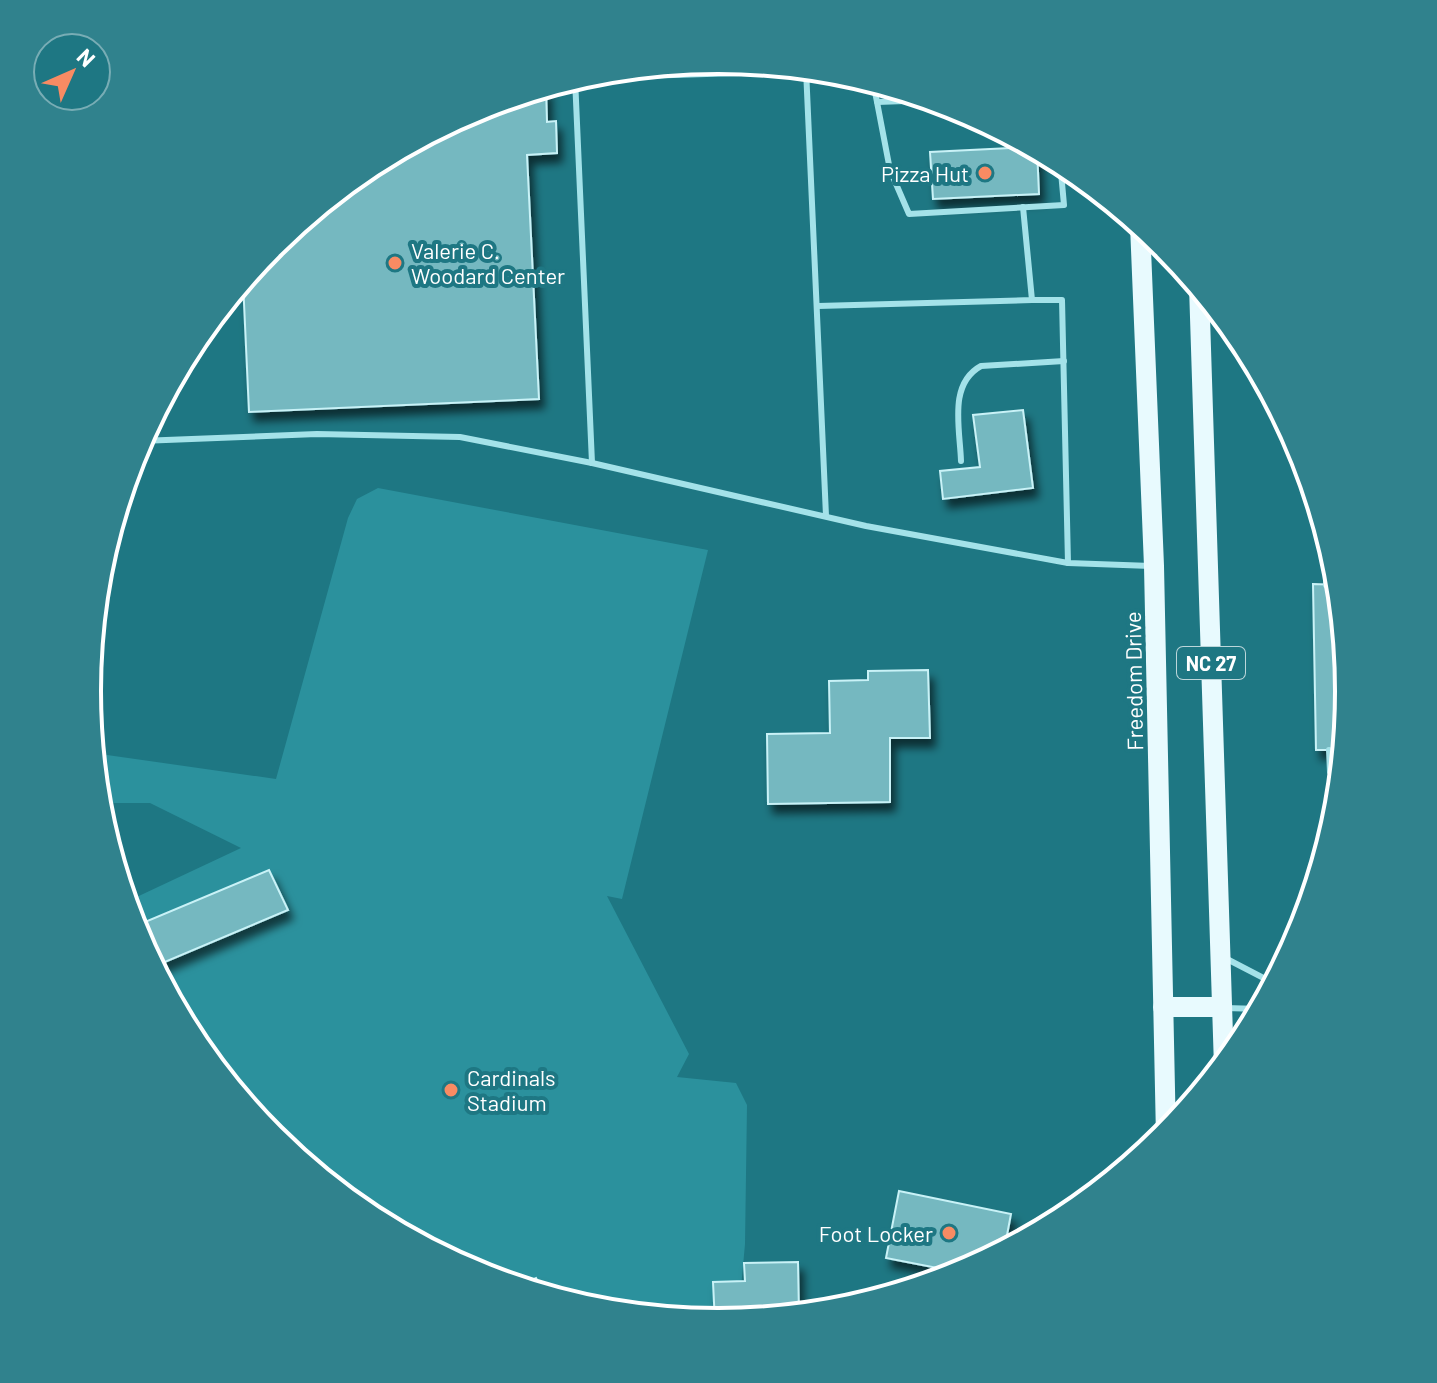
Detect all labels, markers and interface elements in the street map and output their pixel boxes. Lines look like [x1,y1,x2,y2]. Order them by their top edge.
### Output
north arrow [32,32,112,112]
text: N [72,43,101,72]
place label: Pizza Hut [881,160,969,186]
marker: Pizza Hut [976,164,994,182]
place label: Valerie C. Woodard Center [411,237,565,288]
marker: Valerie C. Woodard Center [386,254,404,272]
street label: Freedom Drive [1119,611,1147,751]
road number: NC 27 [1177,647,1245,679]
place label: Cardinals Stadium [467,1064,556,1115]
marker: Cardinals Stadium [442,1081,460,1099]
place label: Foot Locker [819,1220,933,1246]
marker: Foot Locker [940,1224,958,1242]

